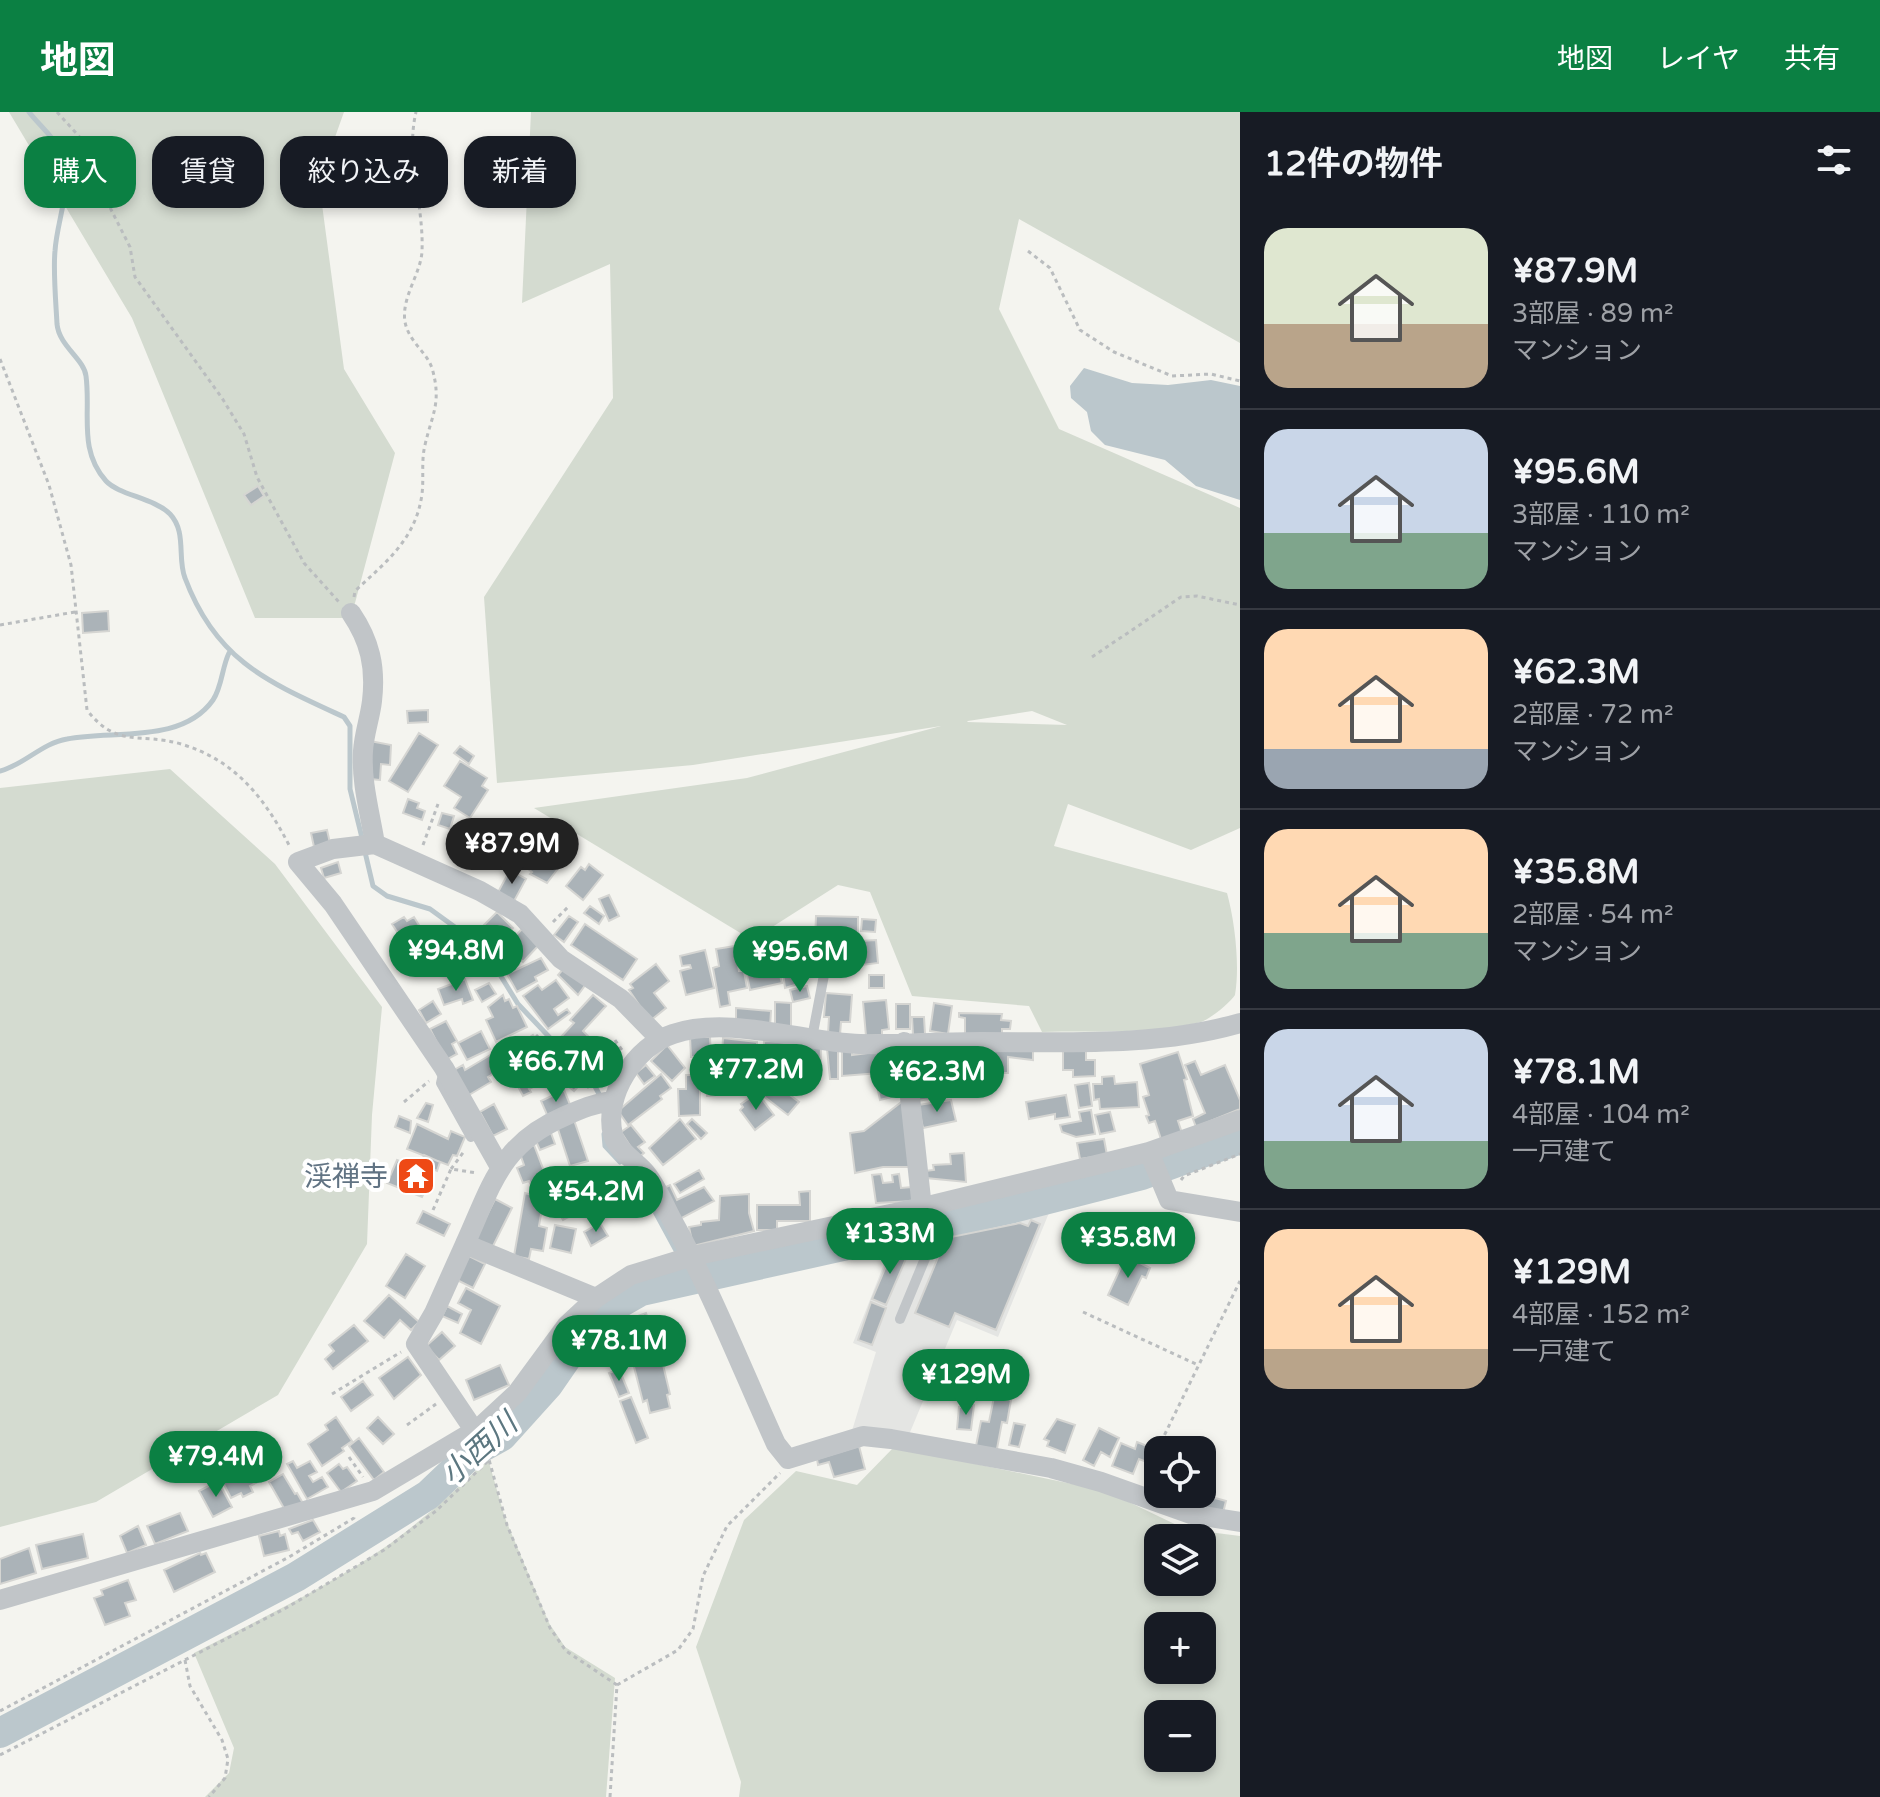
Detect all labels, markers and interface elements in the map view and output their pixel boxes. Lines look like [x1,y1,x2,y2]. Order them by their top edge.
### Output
text: 地図 [40,38,116,84]
text: 地図 [1557,42,1613,76]
text: レイヤ [1657,42,1740,76]
text: 共有 [1784,42,1840,76]
chip: 購入 [24,136,136,208]
chip: 賃貸 [152,136,264,208]
chip: 絞り込み [280,136,448,208]
chip: 新着 [464,136,576,208]
icon: filters [1812,138,1856,182]
text: 12件の物件 [1264,144,1443,185]
text: ¥87.9M [1512,251,1638,292]
icon: home [1328,260,1424,356]
text: 3部屋 · 89 m² [1512,298,1674,329]
text: マンション [1512,335,1642,366]
text: ¥95.6M [1512,452,1640,493]
icon: home [1328,461,1424,557]
text: 3部屋 · 110 m² [1512,499,1690,530]
text: マンション [1512,536,1642,567]
text: ¥62.3M [1512,652,1640,693]
icon: home [1328,661,1424,757]
text: 2部屋 · 72 m² [1512,699,1674,730]
text: マンション [1512,736,1642,767]
pin: ¥87.9M [447,818,577,886]
text: ¥87.9M [464,828,560,859]
text: ¥35.8M [1512,852,1640,893]
icon: home [1328,861,1424,957]
text: 2部屋 · 54 m² [1512,899,1674,930]
pin: ¥94.8M [391,925,521,993]
pin: ¥95.6M [735,926,865,994]
text: ¥94.8M [407,935,505,966]
text: ¥95.6M [751,936,849,967]
text: マンション [1512,936,1642,967]
pin: ¥66.7M [491,1036,621,1104]
pin: ¥77.2M [691,1044,821,1112]
text: ¥66.7M [507,1046,605,1077]
pin: ¥62.3M [872,1046,1002,1114]
text: ¥78.1M [1512,1052,1640,1093]
text: ¥77.2M [708,1054,804,1085]
text: ¥62.3M [888,1056,986,1087]
icon: home [1328,1061,1424,1157]
text: 4部屋 · 104 m² [1512,1099,1690,1130]
text: 一戸建て [1512,1136,1616,1167]
temple icon: 渓禅寺 [395,1155,437,1197]
place label: 渓禅寺 [304,1160,388,1194]
pin: ¥54.2M [531,1166,661,1234]
text: ¥54.2M [547,1176,645,1207]
pin: ¥133M [834,1208,946,1276]
pin: ¥35.8M [1063,1212,1193,1280]
text: ¥133M [844,1218,936,1249]
text: ¥35.8M [1079,1222,1177,1253]
text: ¥129M [1512,1252,1631,1293]
icon: home [1328,1261,1424,1357]
text: 4部屋 · 152 m² [1512,1299,1690,1330]
pin: ¥78.1M [554,1315,684,1383]
text: ¥78.1M [570,1325,668,1356]
text: 一戸建て [1512,1336,1616,1367]
pin: ¥129M [910,1349,1022,1417]
text: ¥129M [920,1359,1012,1390]
water label: 小西川 [434,1404,527,1493]
pin: ¥79.4M [151,1431,281,1499]
map controls [1144,1436,1216,1772]
button: locate [1144,1436,1216,1508]
text: ¥79.4M [167,1441,265,1472]
button: layers [1144,1524,1216,1596]
button: + [1144,1612,1216,1684]
button: − [1144,1700,1216,1772]

